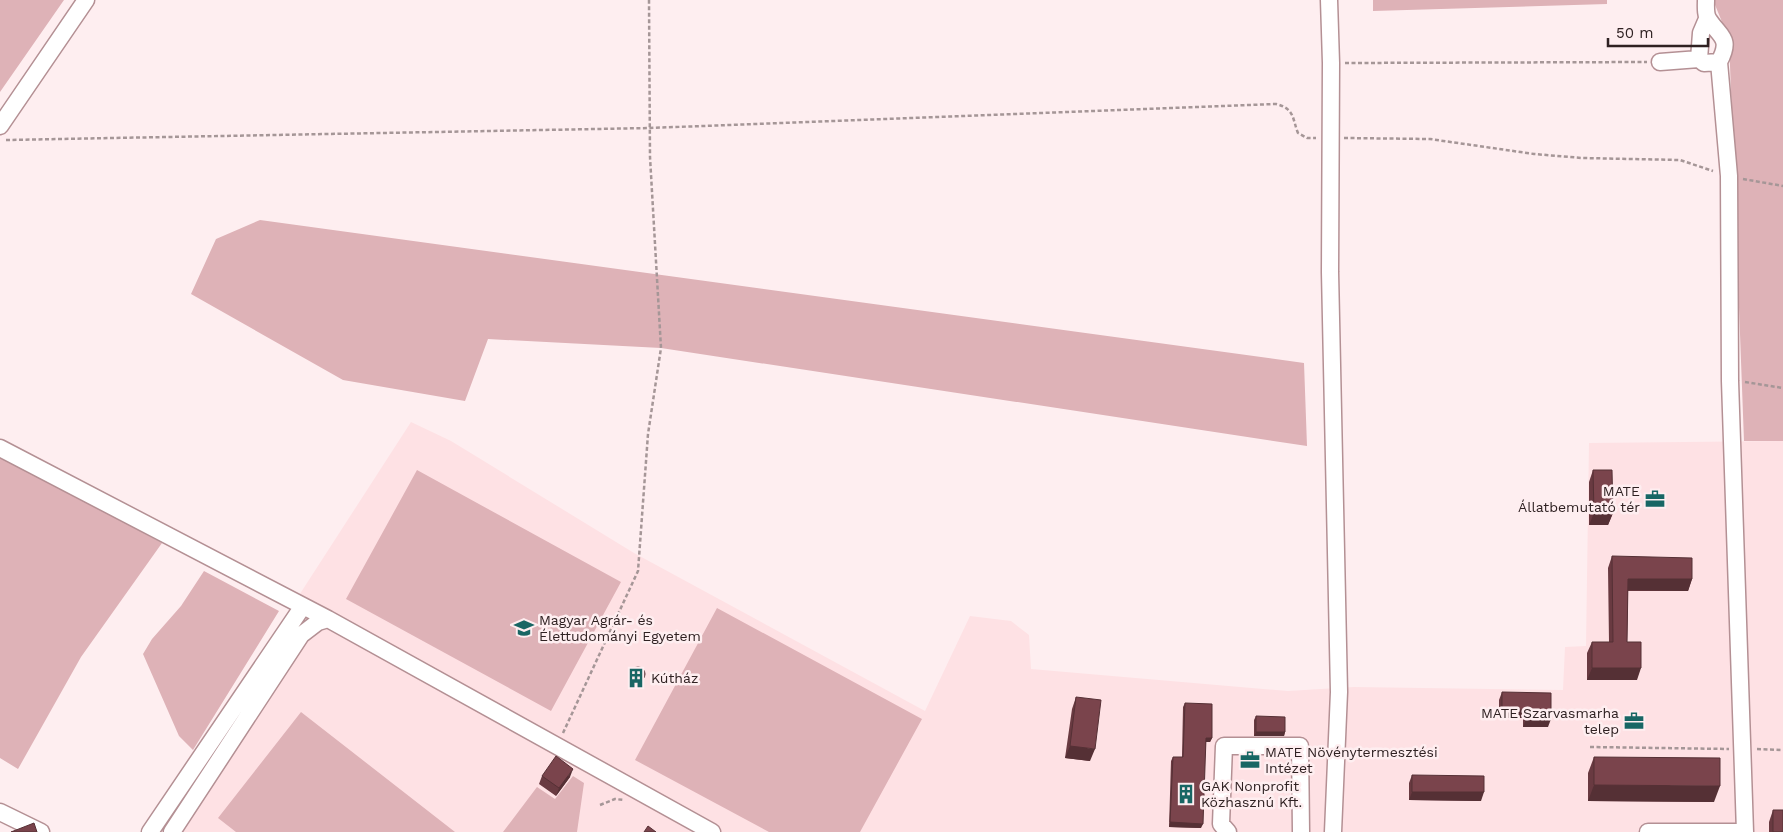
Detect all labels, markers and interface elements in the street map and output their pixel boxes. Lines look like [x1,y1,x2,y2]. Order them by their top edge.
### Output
scale bar [1608,15,1708,47]
text: 50 m [1616,24,1653,42]
place label: MATE Állatbemutató tér [1518,483,1640,515]
office icon: MATE Állatbemutató tér [1644,488,1666,510]
place label: Magyar Agrár- és Élettudományi Egyetem [539,612,701,644]
school or university icon: Magyar Agrár- és Élettudományi Egyetem [513,617,535,639]
building icon: Kútház [625,667,647,689]
place label: Kútház [651,670,698,686]
place label: MATE Szarvasmarha telep [1481,705,1619,737]
office icon: MATE Szarvasmarha telep [1623,710,1645,732]
place label: MATE Növénytermesztési Intézet [1265,744,1438,776]
office icon: MATE Növénytermesztési Intézet [1239,749,1261,771]
place label: GAK Nonprofit Közhasznú Kft. [1201,778,1302,810]
building icon: GAK Nonprofit Közhasznú Kft. [1175,783,1197,805]

